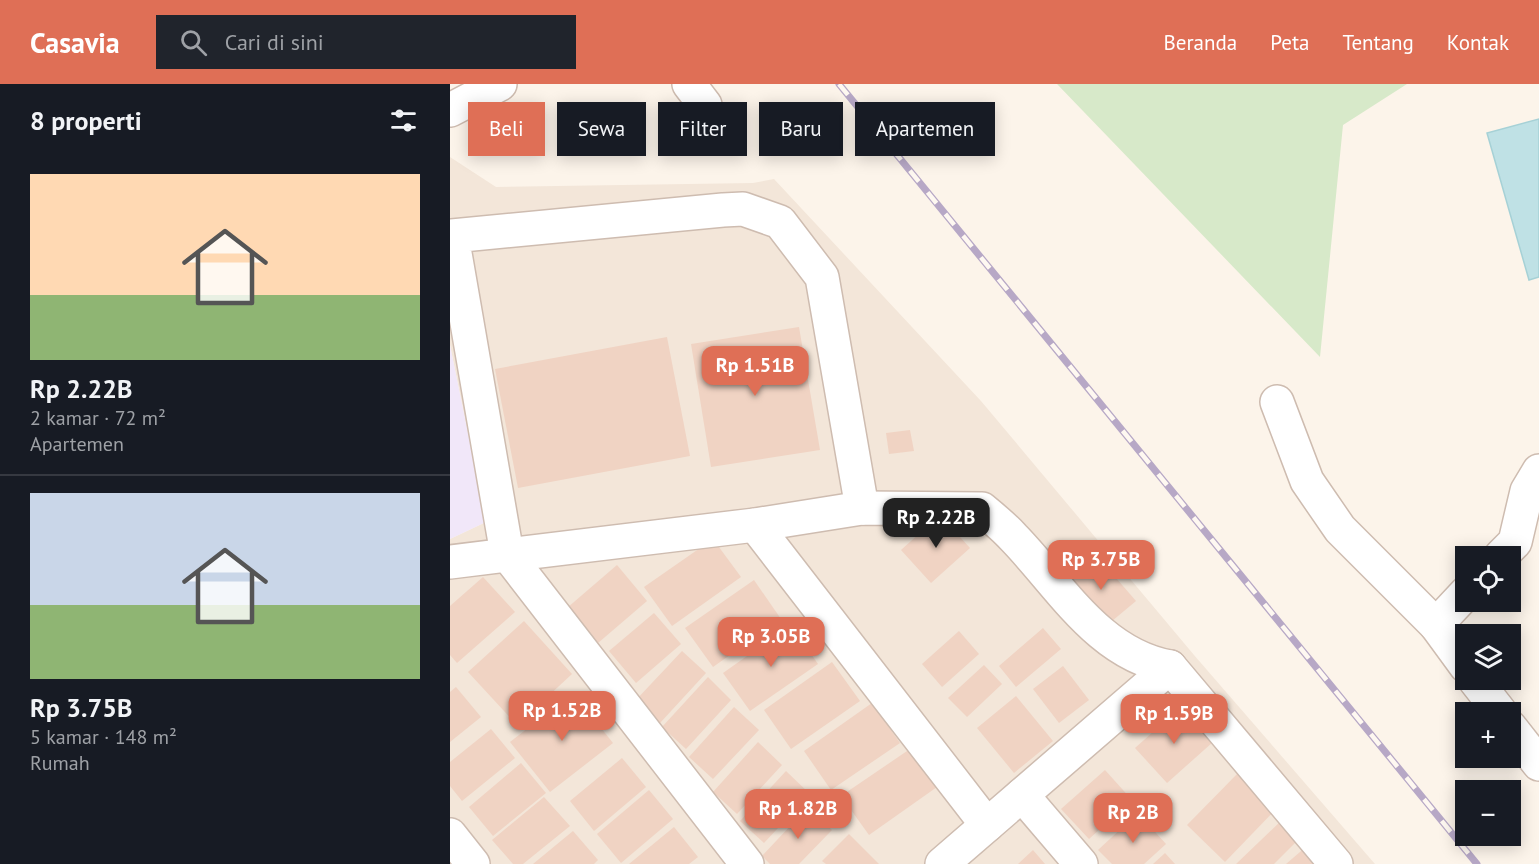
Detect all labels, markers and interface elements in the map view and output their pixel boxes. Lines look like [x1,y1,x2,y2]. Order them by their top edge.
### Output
search box [156,15,576,69]
text: Casavia [30,24,120,61]
icon: search [177,26,210,59]
text: Cari di sini [225,28,324,56]
text: Beranda [1164,29,1237,56]
text: Peta [1270,29,1309,56]
text: Tentang [1342,29,1414,56]
text: Kontak [1447,29,1509,56]
chip: Beli [468,102,545,156]
chip: Sewa [557,102,646,156]
chip: Filter [658,102,747,156]
chip: Baru [759,102,843,156]
chip: Apartemen [855,102,995,156]
text: 8 properti [30,104,142,137]
icon: filters [387,104,420,137]
icon: home [171,213,279,321]
pin: Rp 1.51B [693,346,817,397]
text: Rp 1.51B [716,352,794,378]
text: Rp 2.22B [30,372,132,405]
text: 2 kamar · 72 m² [30,405,166,431]
text: Apartemen [30,431,124,457]
pin: Rp 2.22B [874,498,998,549]
text: Rp 2.22B [897,504,975,530]
icon: home [171,532,279,640]
pin: Rp 3.75B [1039,540,1163,591]
text: Rp 3.75B [1062,546,1140,572]
map controls [1455,546,1521,846]
button: locate [1455,546,1521,612]
pin: Rp 3.05B [709,617,833,668]
text: Rp 3.05B [732,623,810,649]
button: layers [1455,624,1521,690]
text: Rp 3.75B [30,691,132,724]
pin: Rp 1.52B [500,691,624,742]
pin: Rp 1.59B [1112,694,1236,745]
text: Rp 1.52B [523,697,601,723]
text: Rp 1.59B [1135,700,1213,726]
button: + [1455,702,1521,768]
text: 5 kamar · 148 m² [30,724,177,750]
text: Rumah [30,750,90,776]
button: − [1455,780,1521,846]
pin: Rp 1.82B [736,789,860,840]
pin: Rp 2B [1091,793,1175,844]
text: Rp 1.82B [759,795,837,821]
text: Rp 2B [1107,799,1159,825]

